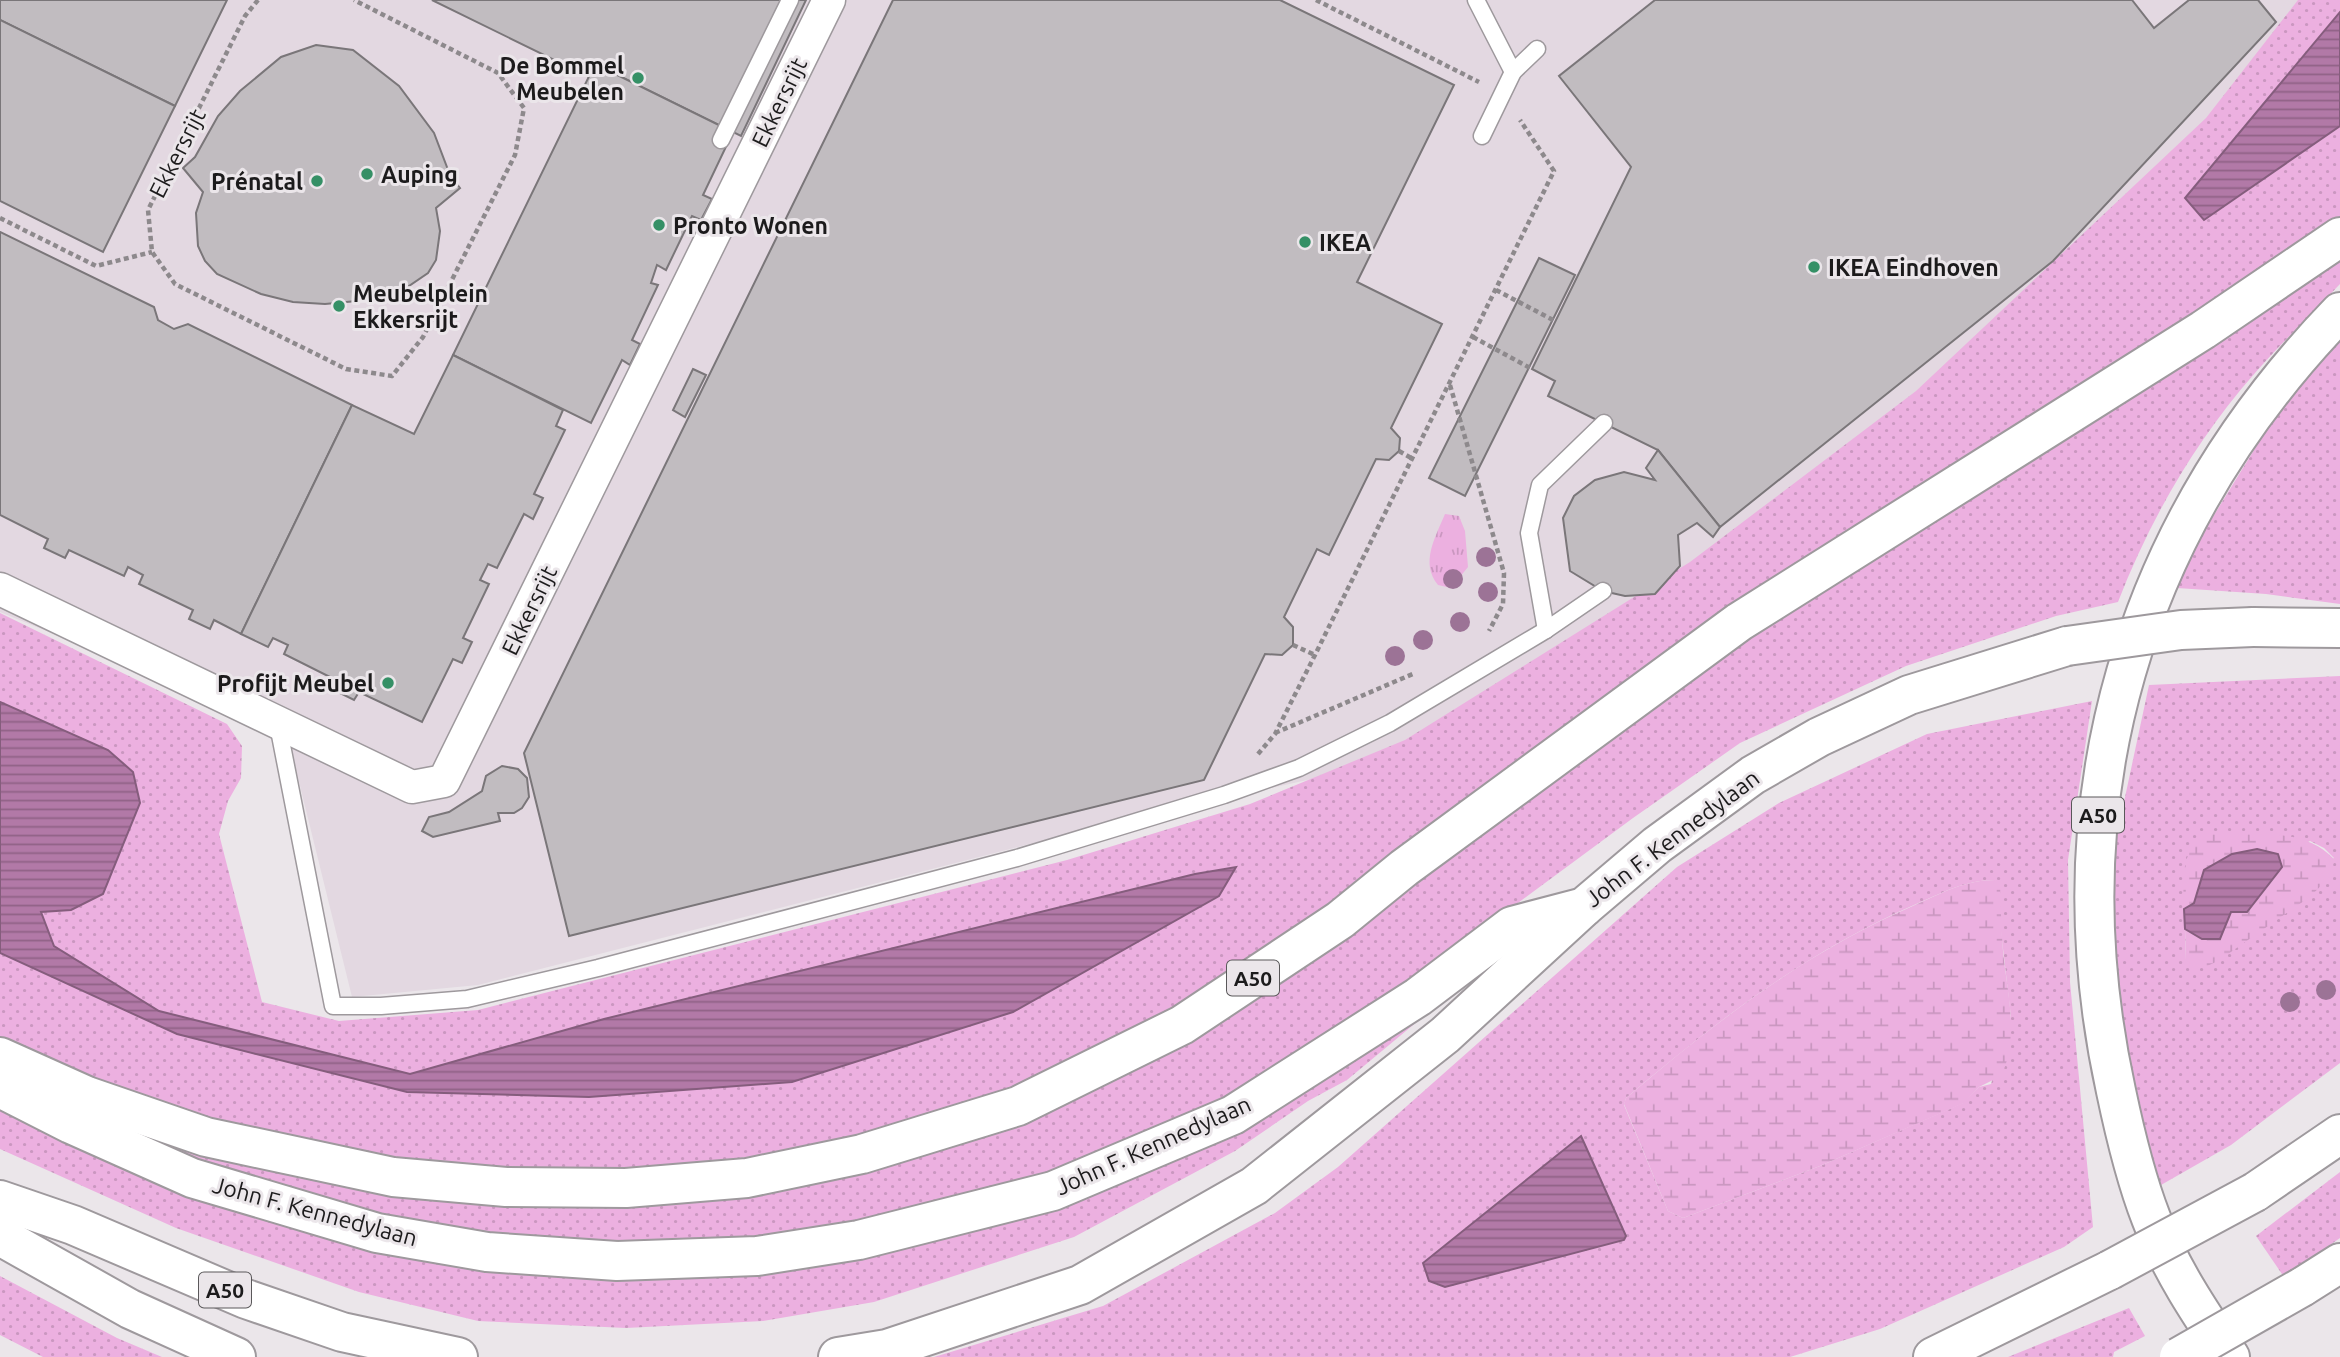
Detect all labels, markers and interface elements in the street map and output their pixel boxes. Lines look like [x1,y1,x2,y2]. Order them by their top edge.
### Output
place label: De Bommel Meubelen [500,53,624,104]
street label: Ekkersrijt [747,53,811,151]
marker: De Bommel Meubelen [630,70,646,86]
street label: Ekkersrijt [144,105,210,201]
place label: Auping [381,162,458,187]
marker: Auping [359,166,375,182]
place label: Prénatal [211,169,303,194]
marker: Prénatal [309,173,325,189]
place label: Pronto Wonen [673,213,828,238]
marker: Pronto Wonen [651,217,667,233]
place label: IKEA [1319,230,1371,255]
marker: IKEA [1297,234,1313,250]
place label: IKEA Eindhoven [1828,255,1999,280]
marker: IKEA Eindhoven [1806,259,1822,275]
place label: Meubelplein Ekkersrijt [353,281,488,332]
marker: Meubelplein Ekkersrijt [331,298,347,314]
street label: Ekkersrijt [497,561,561,659]
place label: Profijt Meubel [217,671,374,696]
marker: Profijt Meubel [380,675,396,691]
street label: John F. Kennedylaan [1580,765,1764,911]
road number: A50 [2072,798,2124,832]
road number: A50 [1227,960,1279,996]
street label: John F. Kennedylaan [1052,1091,1254,1199]
street label: John F. Kennedylaan [210,1172,420,1250]
road number: A50 [199,1272,251,1308]

